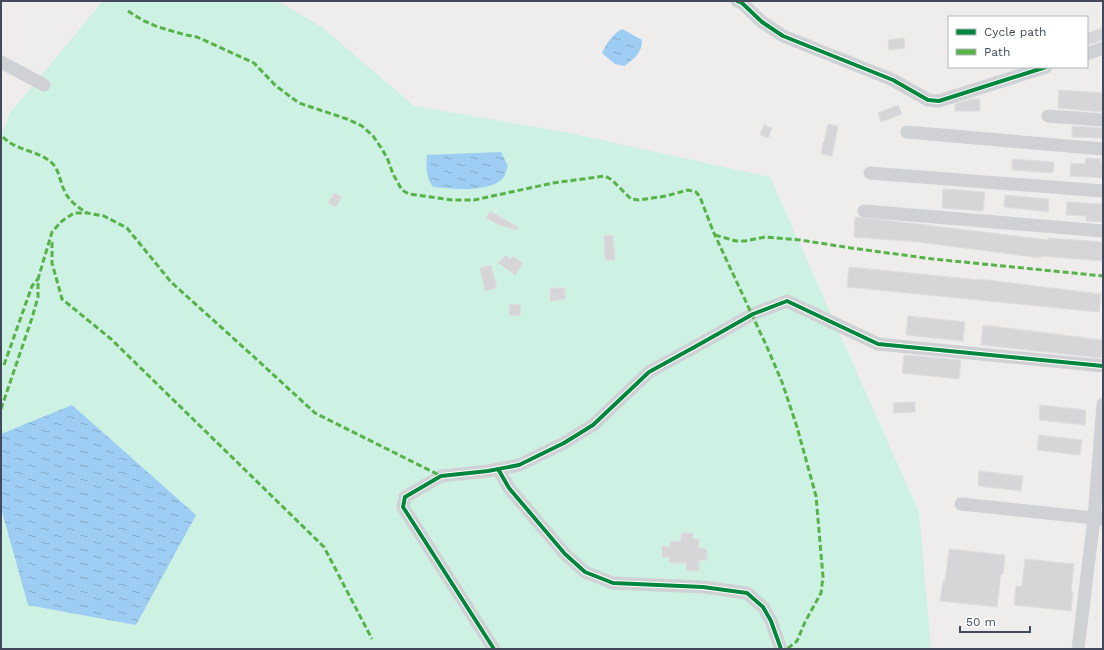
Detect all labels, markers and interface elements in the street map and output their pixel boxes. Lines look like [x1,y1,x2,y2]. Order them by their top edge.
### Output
legend [948,16,1088,68]
text: Cycle path [984,25,1046,39]
text: Path [984,45,1010,59]
scale bar [960,608,1030,634]
text: 50 m [966,615,996,629]

